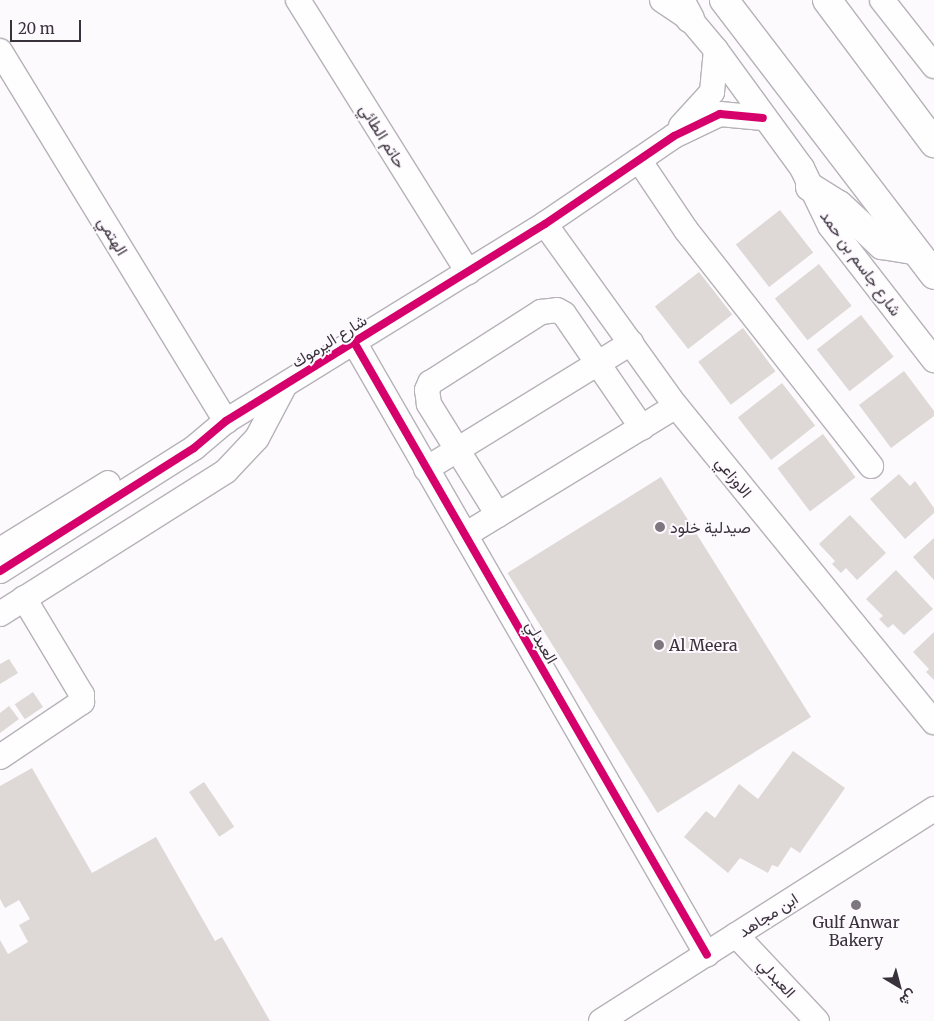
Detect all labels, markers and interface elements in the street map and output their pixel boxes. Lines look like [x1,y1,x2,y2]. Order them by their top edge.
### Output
scale bar [12,10,84,42]
text: 20 m [18,19,55,38]
street label: حاتم الطائي [356,100,410,172]
street label: شارع جاسم بن حمد [816,206,906,320]
street label: الهتمي [94,213,132,259]
street label: شارع اليرموك [288,310,370,372]
street label: الاوزاعي [712,453,756,501]
place label: صيدلية خلود [670,517,751,537]
marker: صيدلية خلود [654,521,666,533]
street label: العبدلي [522,617,562,667]
place label: Al Meera [669,635,738,655]
marker: Al Meera [653,639,665,651]
street label: ابن مجاهد [735,889,801,941]
marker: Gulf Anwar Bakery [850,899,862,911]
place label: Gulf Anwar Bakery [812,912,900,950]
street label: العبدلي [754,954,800,1002]
north arrow [874,961,924,1011]
text: ش [896,986,920,1010]

